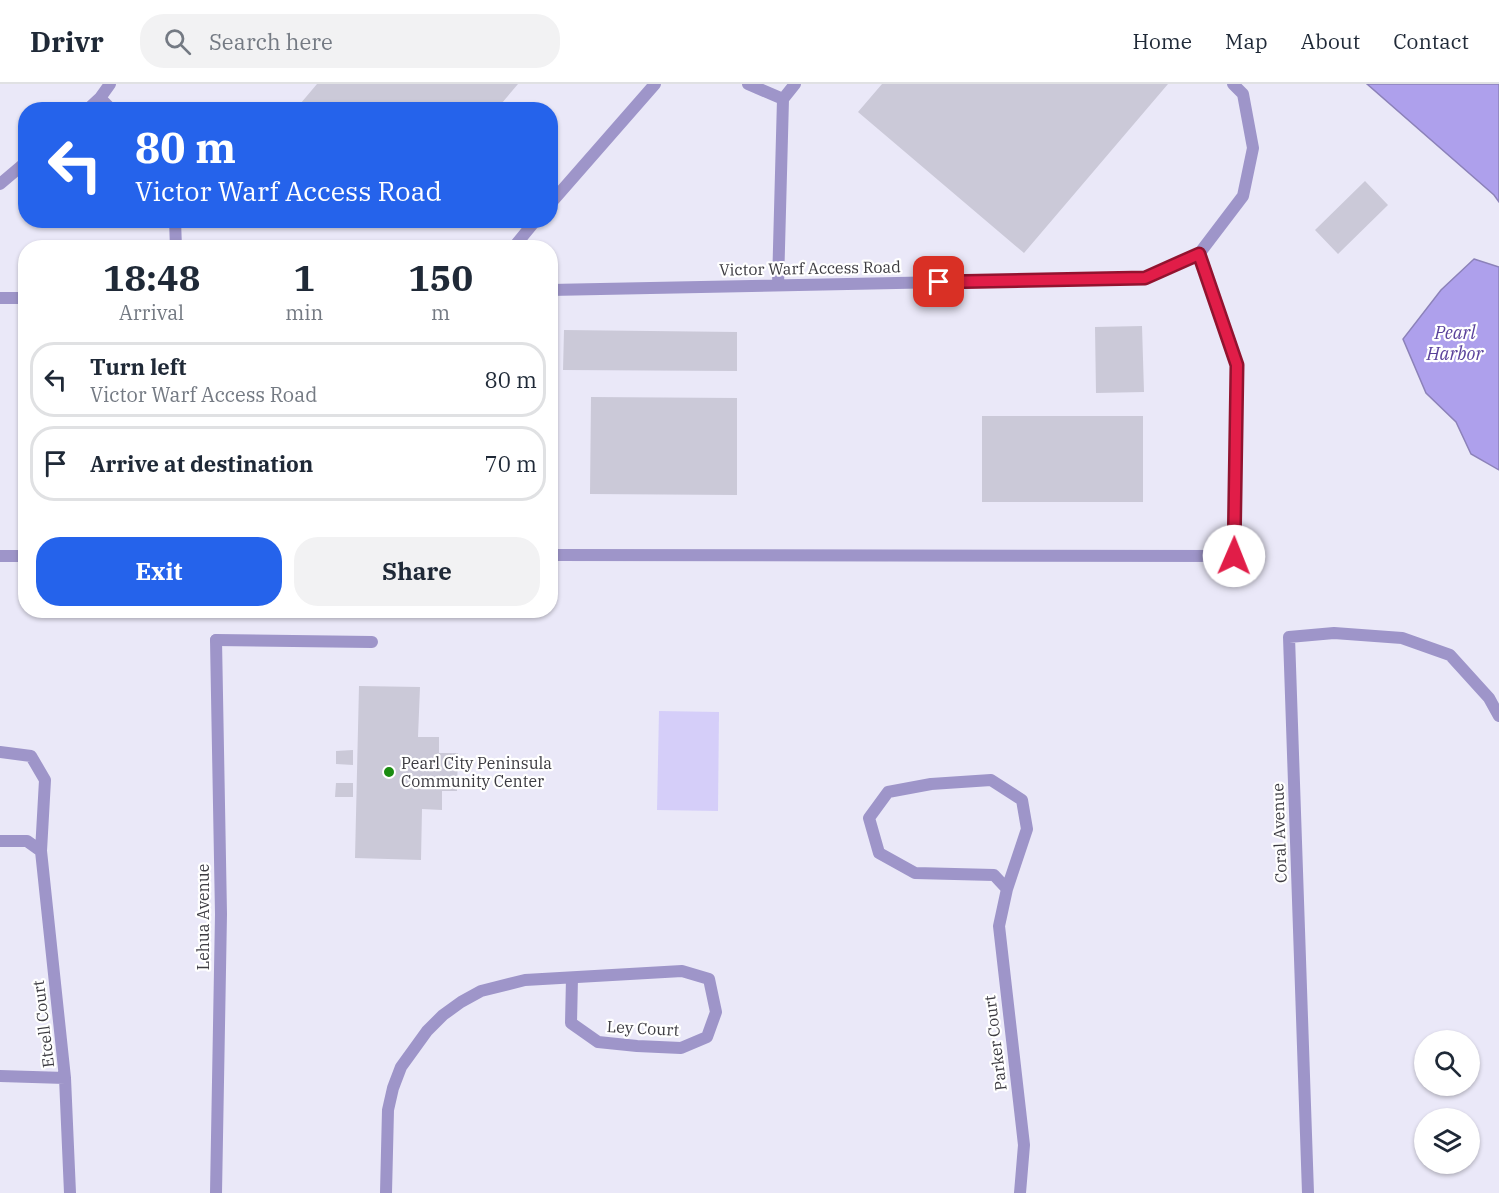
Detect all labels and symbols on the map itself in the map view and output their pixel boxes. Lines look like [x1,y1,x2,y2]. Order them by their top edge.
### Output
street label: Victor Warf Access Road [719,256,901,280]
pin [913,256,964,307]
water label: Pearl Harbor [1426,321,1485,365]
position arrow [1202,524,1266,588]
place label: Pearl City Peninsula Community Center [401,753,552,791]
marker: Pearl City Peninsula Community Center [382,765,396,779]
street label: Coral Avenue [1267,783,1291,883]
street label: Lehua Avenue [193,864,213,970]
street label: Etcell Court [28,979,58,1069]
street label: Parker Court [979,994,1011,1092]
street label: Ley Court [606,1016,680,1040]

